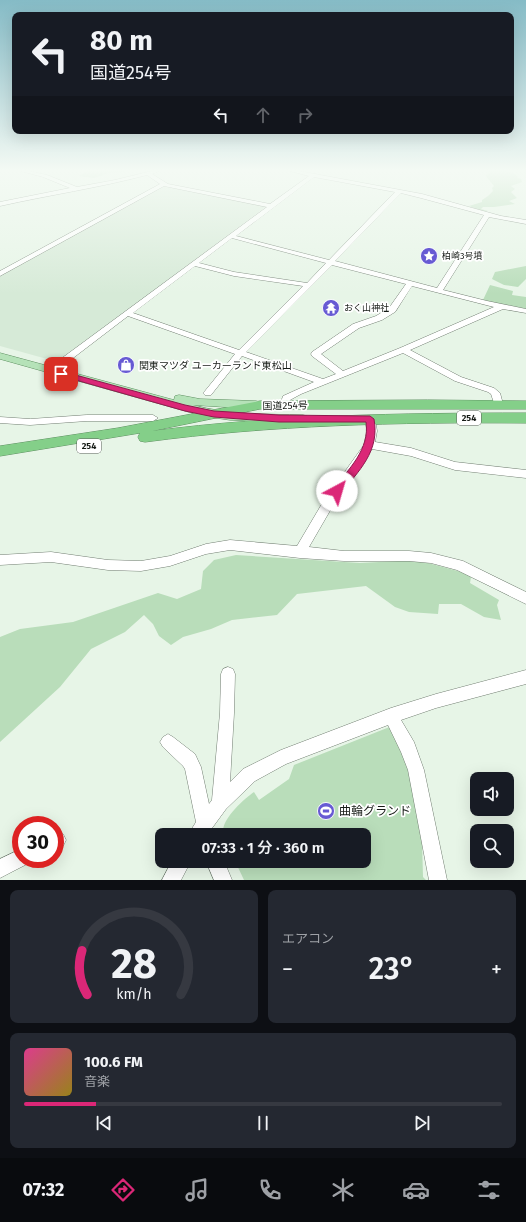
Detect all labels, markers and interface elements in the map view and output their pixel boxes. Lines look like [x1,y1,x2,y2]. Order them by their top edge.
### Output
text: 80 m [90,24,153,57]
icon: left [24,28,76,80]
text: 国道254号 [90,62,172,84]
icon: left [210,104,232,126]
icon: ahead [252,104,274,126]
icon: right [294,104,316,126]
place icon: 柏崎3号墳 [419,246,439,266]
place label: 柏崎3号墳 [442,251,483,261]
temple icon: おく山神社 [321,298,341,318]
place label: おく山神社 [344,303,389,313]
shop icon: 関東マツダ ユーカーランド東松山 [116,355,136,375]
pin [44,357,78,391]
place label: 関東マツダ ユーカーランド東松山 [139,360,292,372]
icon: arrive [50,363,72,385]
street label: 国道254号 [262,400,308,412]
road number: 254 [457,411,481,425]
road number: 254 [77,439,101,453]
position arrow [316,470,358,512]
map controls [470,772,514,868]
button: sound [470,772,514,816]
sports icon: 曲輪グランド [316,801,336,821]
place label: 曲輪グランド [339,804,411,818]
speed limit sign: 30 [12,816,64,868]
button: search [470,824,514,868]
text: 07:33 · 1 分 · 360 m [201,839,325,857]
text: エアコン [282,931,334,946]
text: 28 [111,938,157,988]
text: 23° [369,951,415,987]
text: − [282,956,293,983]
text: + [491,956,502,983]
text: km/h [116,985,152,1002]
text: 100.6 FM [84,1053,143,1071]
text: 音楽 [84,1074,110,1089]
icon: previous [93,1112,115,1134]
icon: pause [252,1112,274,1134]
icon: next [411,1112,433,1134]
icon: directions [109,1176,137,1204]
icon: music [183,1176,211,1204]
icon: phone [256,1176,284,1204]
icon: climate [329,1176,357,1204]
icon: car [402,1176,430,1204]
icon: filters [475,1176,503,1204]
text: 07:32 [23,1179,64,1201]

